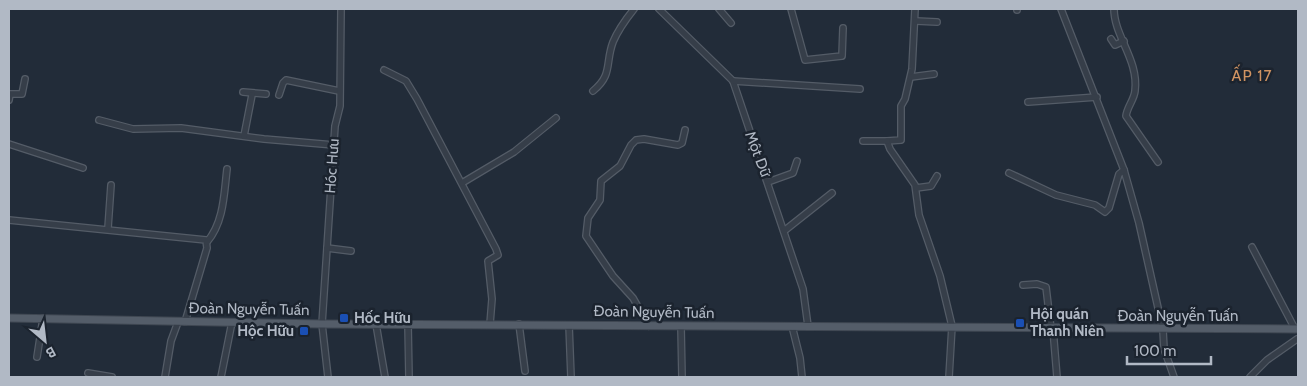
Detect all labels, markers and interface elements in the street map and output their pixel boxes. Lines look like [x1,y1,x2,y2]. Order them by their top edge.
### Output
district label: ẤP 17 [1232,64,1272,85]
street label: Một Dữ [741,129,775,180]
street label: Hóc Hưu [321,138,343,194]
street label: Đoàn Nguyễn Tuấn [188,299,310,319]
street label: Đoàn Nguyễn Tuấn [593,302,715,322]
place label: Hội quán Thanh Niên [1030,305,1104,340]
street label: Đoàn Nguyễn Tuấn [1118,307,1238,325]
place label: Hốc Hữu [354,309,411,327]
marker: Hốc Hữu [338,312,350,324]
north arrow [20,316,70,366]
marker: Hội quán Thanh Niên [1014,317,1026,329]
place label: Hộc Hữu [237,322,294,340]
marker: Hộc Hữu [298,325,310,337]
scale bar [1127,334,1211,366]
text: B [43,342,59,363]
text: 100 m [1134,342,1176,360]

